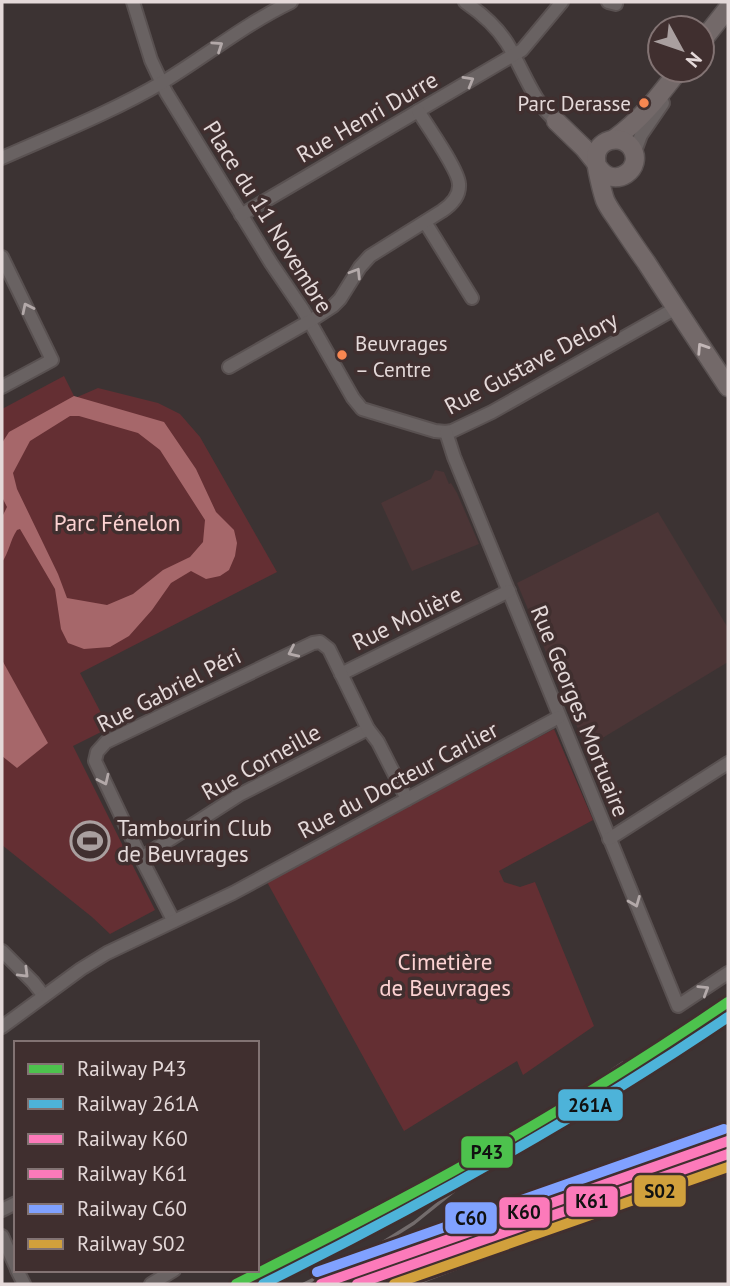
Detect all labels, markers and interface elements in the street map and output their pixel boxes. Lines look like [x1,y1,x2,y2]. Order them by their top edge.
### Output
north arrow [646,14,716,84]
one-way arrow [210,42,223,54]
text: N [681,47,707,72]
street label: Rue Henri Durre [291,64,443,169]
one-way arrow [461,77,474,90]
place label: Parc Derasse [518,90,631,117]
marker: Parc Derasse [637,96,651,110]
street label: Place du 11 Novembre [197,115,339,318]
one-way arrow [348,268,361,281]
one-way arrow [21,303,35,315]
street label: Rue Gustave Delory [439,305,623,420]
place label: Beuvrages – Centre [355,330,448,383]
one-way arrow [697,342,710,355]
marker: Beuvrages – Centre [335,348,349,362]
park label: Parc Fénelon [54,508,180,537]
street label: Rue Molière [347,579,466,657]
street label: Rue Georges Mortuaire [525,601,636,821]
street label: Rue Gabriel Péri [92,641,246,738]
one-way arrow [288,644,300,658]
street label: Rue du Docteur Carlier [293,714,503,845]
street label: Rue Corneille [196,717,325,806]
one-way arrow [96,773,110,785]
place label: Tambourin Club de Beuvrages [117,813,272,868]
sports icon: Tambourin Club de Beuvrages [69,820,111,862]
one-way arrow [627,895,641,907]
park label: Cimetière de Beuvrages [379,947,511,1002]
one-way arrow [15,964,28,977]
one-way arrow [696,985,709,998]
legend [14,1041,259,1272]
text: Railway P43 [77,1055,187,1082]
line badge: 261A [557,1088,624,1122]
text: Railway 261A [77,1090,199,1117]
text: 261A [568,1093,612,1117]
text: Railway K60 [77,1125,188,1152]
line badge: P43 [460,1135,514,1169]
text: P43 [471,1140,503,1164]
text: Railway K61 [77,1160,188,1187]
line badge: S02 [633,1174,687,1208]
text: S02 [644,1179,676,1203]
line badge: K61 [565,1185,619,1218]
text: K61 [575,1189,609,1213]
text: Railway C60 [77,1195,187,1222]
line badge: K60 [498,1196,551,1229]
text: K60 [507,1200,541,1224]
line badge: C60 [444,1201,498,1235]
text: C60 [455,1206,487,1230]
text: Railway S02 [77,1230,186,1257]

